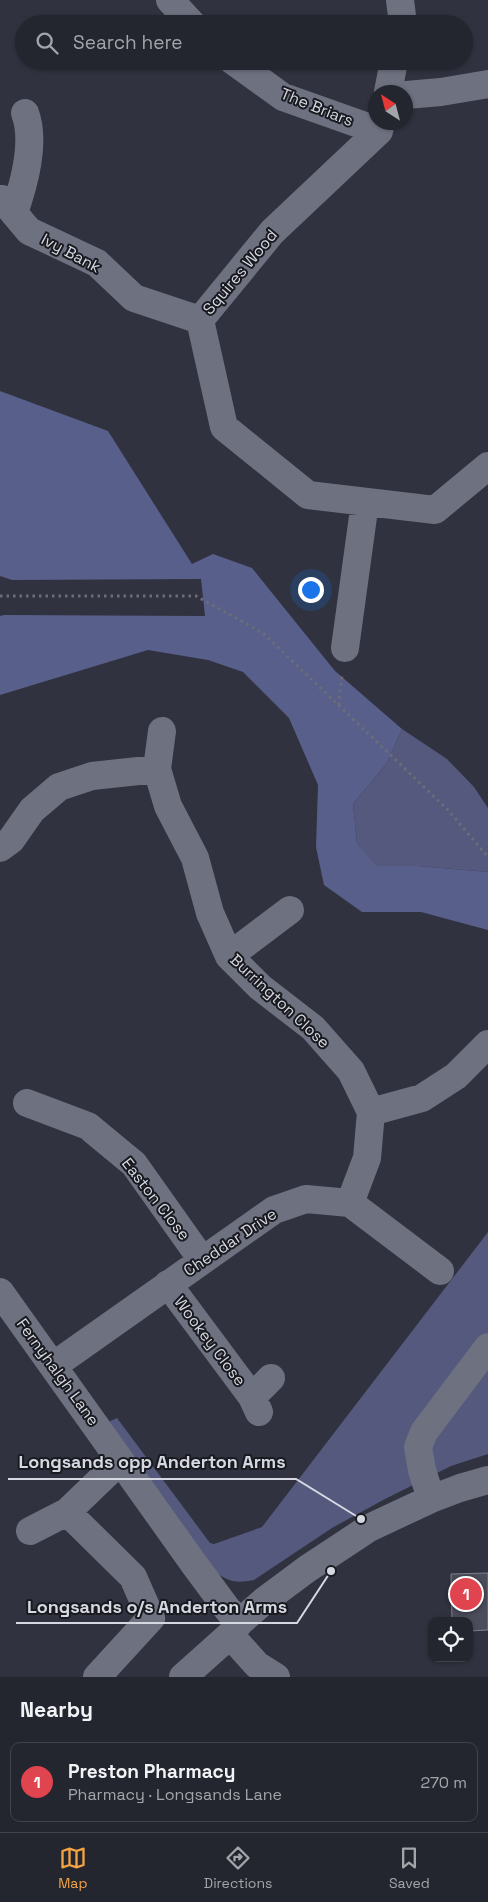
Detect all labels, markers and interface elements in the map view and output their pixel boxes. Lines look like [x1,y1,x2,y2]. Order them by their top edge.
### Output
search box [15,15,473,70]
icon: search [33,29,61,57]
text: Search here [73,30,183,55]
street label: The Briars [277,83,357,131]
north arrow [368,85,413,130]
street label: Squires Wood [198,225,282,319]
street label: Ivy Bank [38,229,105,278]
your location [298,577,324,603]
street label: Burrington Close [226,949,334,1053]
street label: Easton Close [117,1153,195,1245]
street label: Cheddar Drive [179,1203,281,1281]
street label: Wookey Close [169,1292,251,1390]
street label: Fernyhalgh Lane [12,1314,104,1430]
callout: Longsands opp Anderton Arms [8,1446,296,1479]
text: Longsands opp Anderton Arms [18,1450,286,1473]
pin: 1 [450,1575,482,1613]
callout: Longsands o/s Anderton Arms [16,1590,297,1623]
text: Longsands o/s Anderton Arms [27,1595,287,1618]
map controls [428,1617,473,1662]
button: locate [428,1617,473,1662]
text: Nearby [20,1696,93,1723]
text: Preston Pharmacy [68,1759,235,1784]
text: 1 [33,1772,41,1793]
text: 270 m [420,1772,467,1793]
text: Pharmacy · Longsands Lane [68,1784,282,1805]
tab: Map [58,1844,87,1892]
tab: Directions [204,1844,272,1892]
tab: Saved [389,1844,430,1892]

